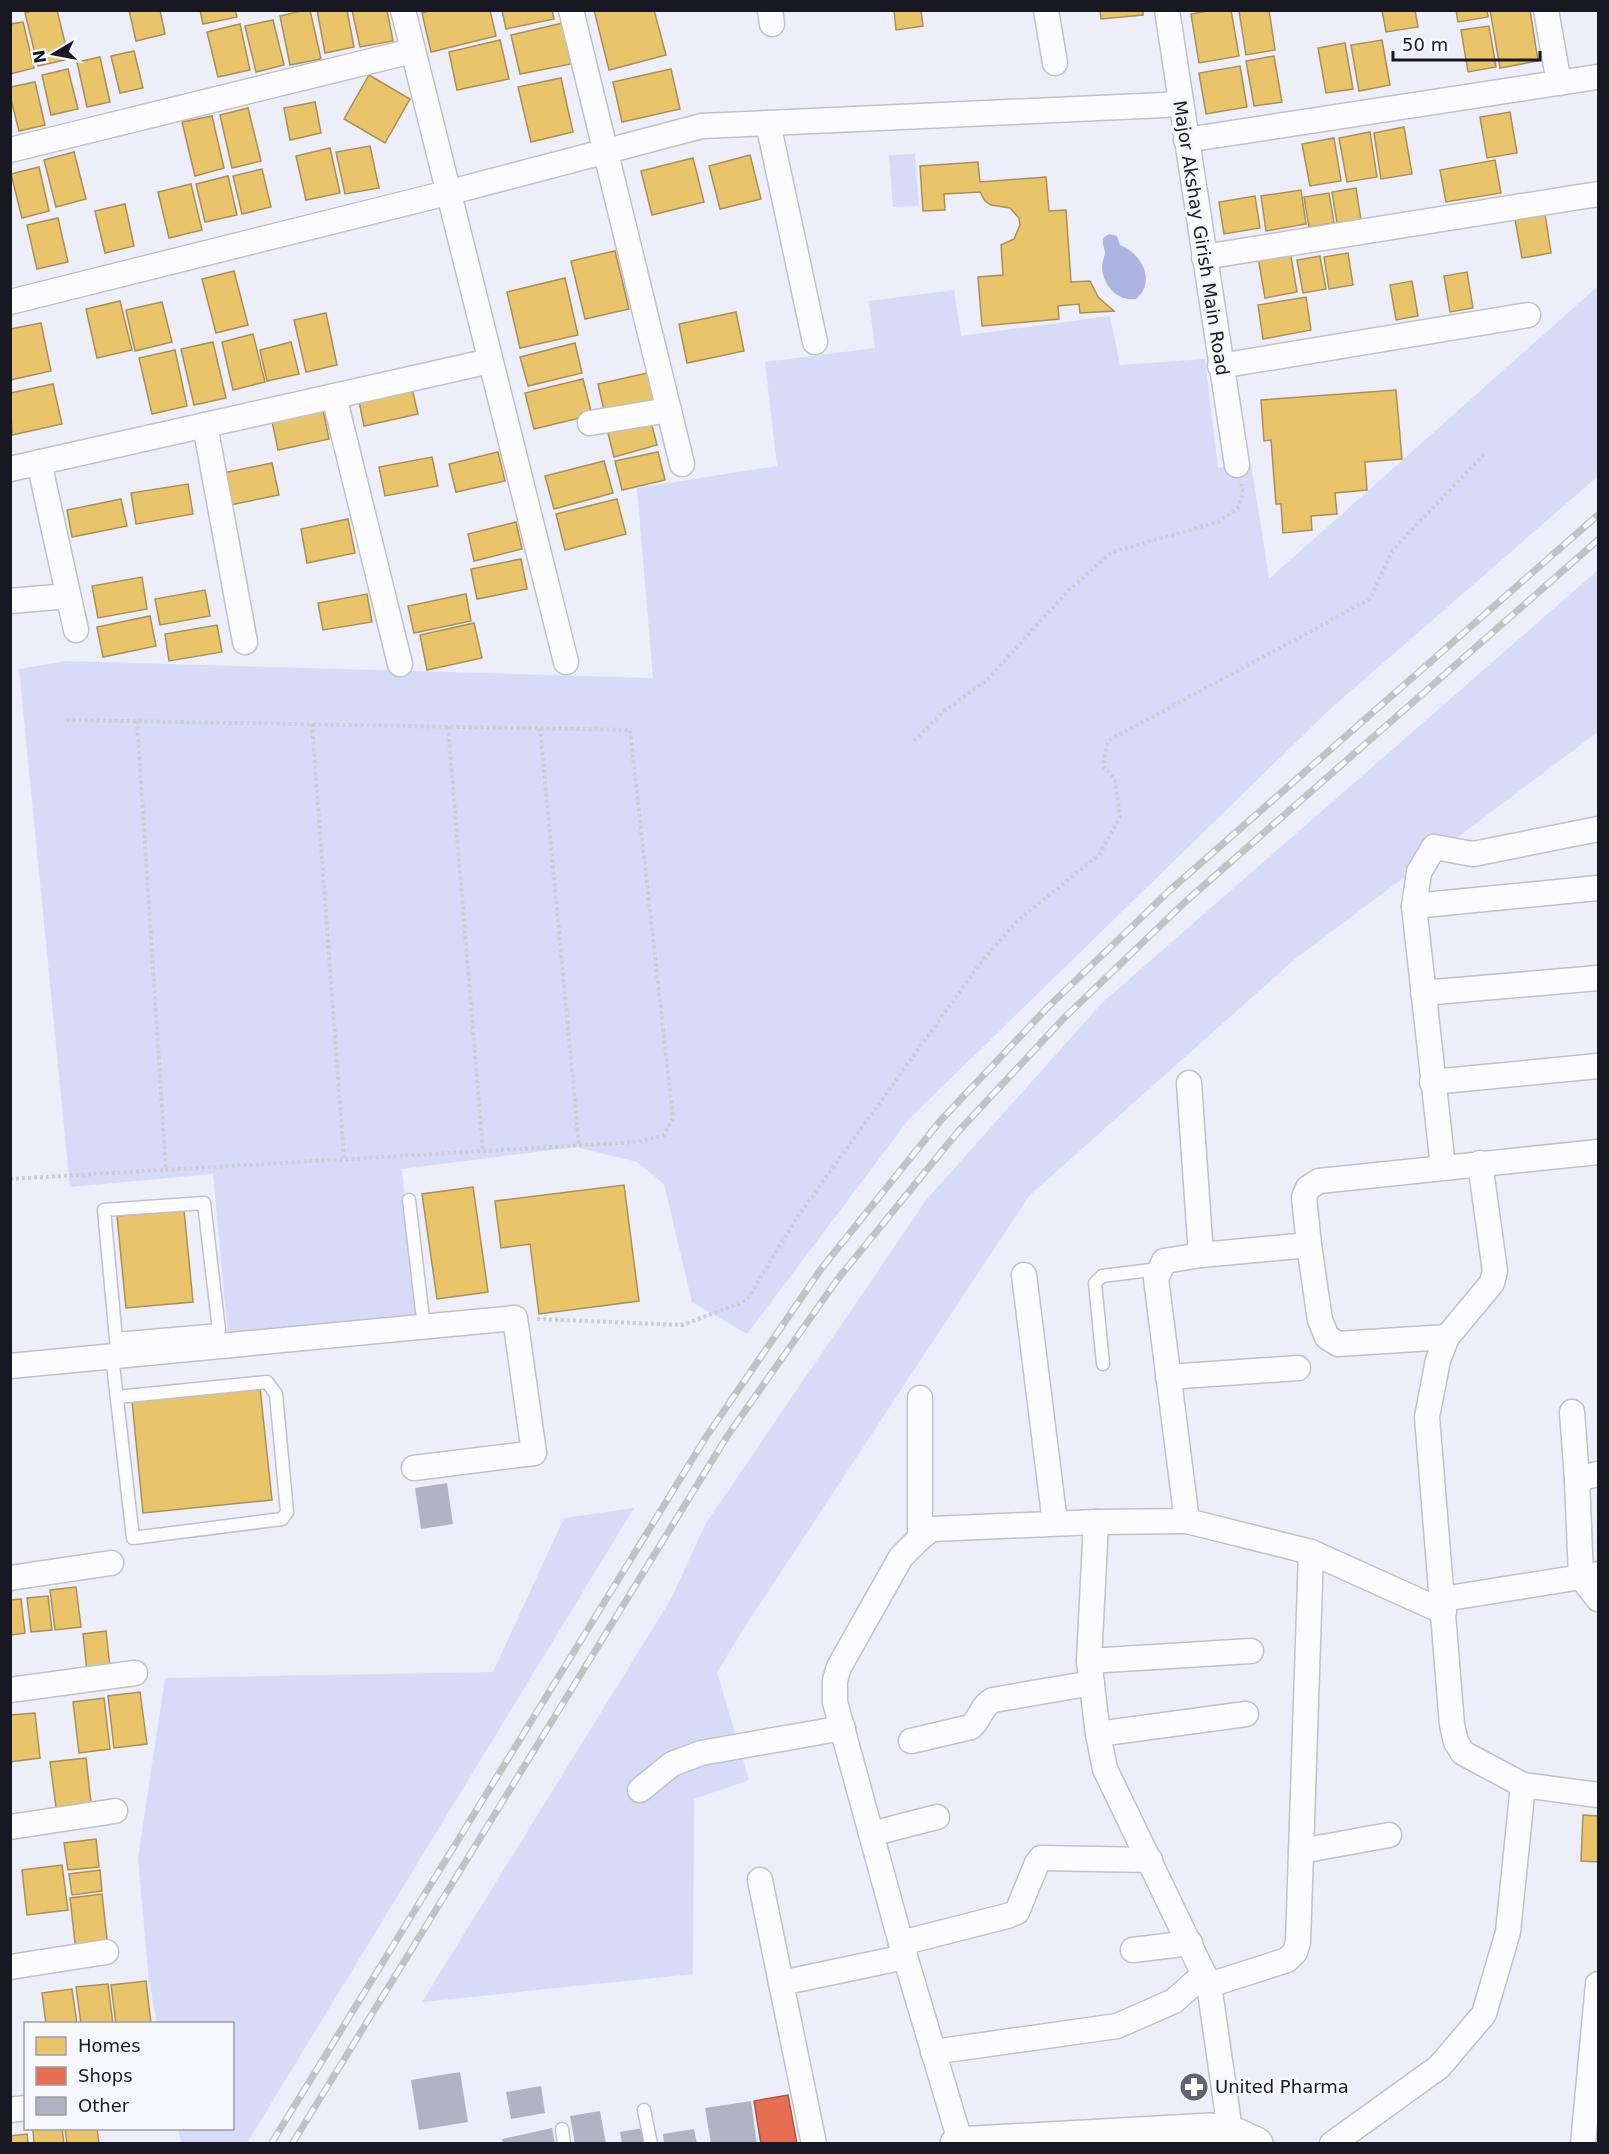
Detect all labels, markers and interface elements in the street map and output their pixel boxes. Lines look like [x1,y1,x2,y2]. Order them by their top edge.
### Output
north arrow [24,24,84,84]
scale bar [1393,24,1540,62]
text: 50 m [1402,34,1448,55]
text: N [29,48,50,65]
street label: Major Akshay Girish Main Road [1169,99,1234,377]
legend [24,2022,234,2130]
text: Homes [78,2035,141,2056]
text: Shops [78,2065,133,2086]
pharmacy icon: United Pharma [1178,2071,1210,2103]
place label: United Pharma [1215,2076,1349,2097]
text: Other [78,2095,130,2116]

